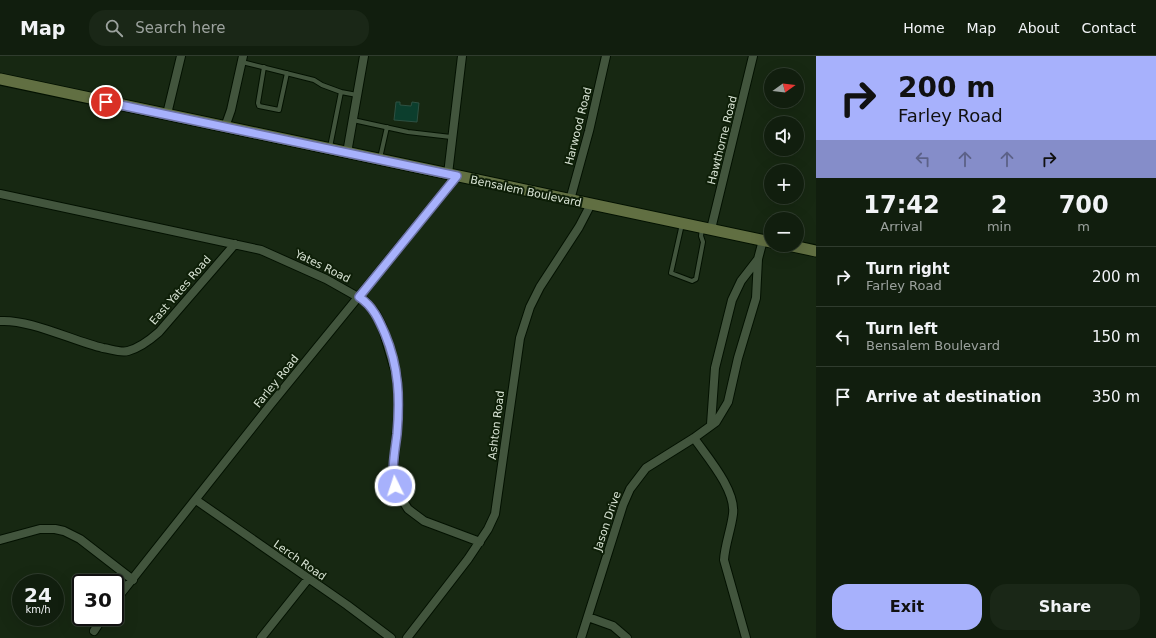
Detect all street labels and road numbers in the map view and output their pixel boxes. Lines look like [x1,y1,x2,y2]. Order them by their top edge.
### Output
street label: Harwood Road [562,86,594,167]
street label: Hawthorne Road [705,94,740,186]
street label: Bensalem Boulevard [469,173,583,210]
street label: Yates Road [292,247,353,285]
street label: East Yates Road [147,253,214,327]
street label: Farley Road [251,352,302,410]
street label: Ashton Road [486,390,507,460]
street label: Jason Drive [591,489,624,554]
street label: Lerch Road [271,538,328,583]

